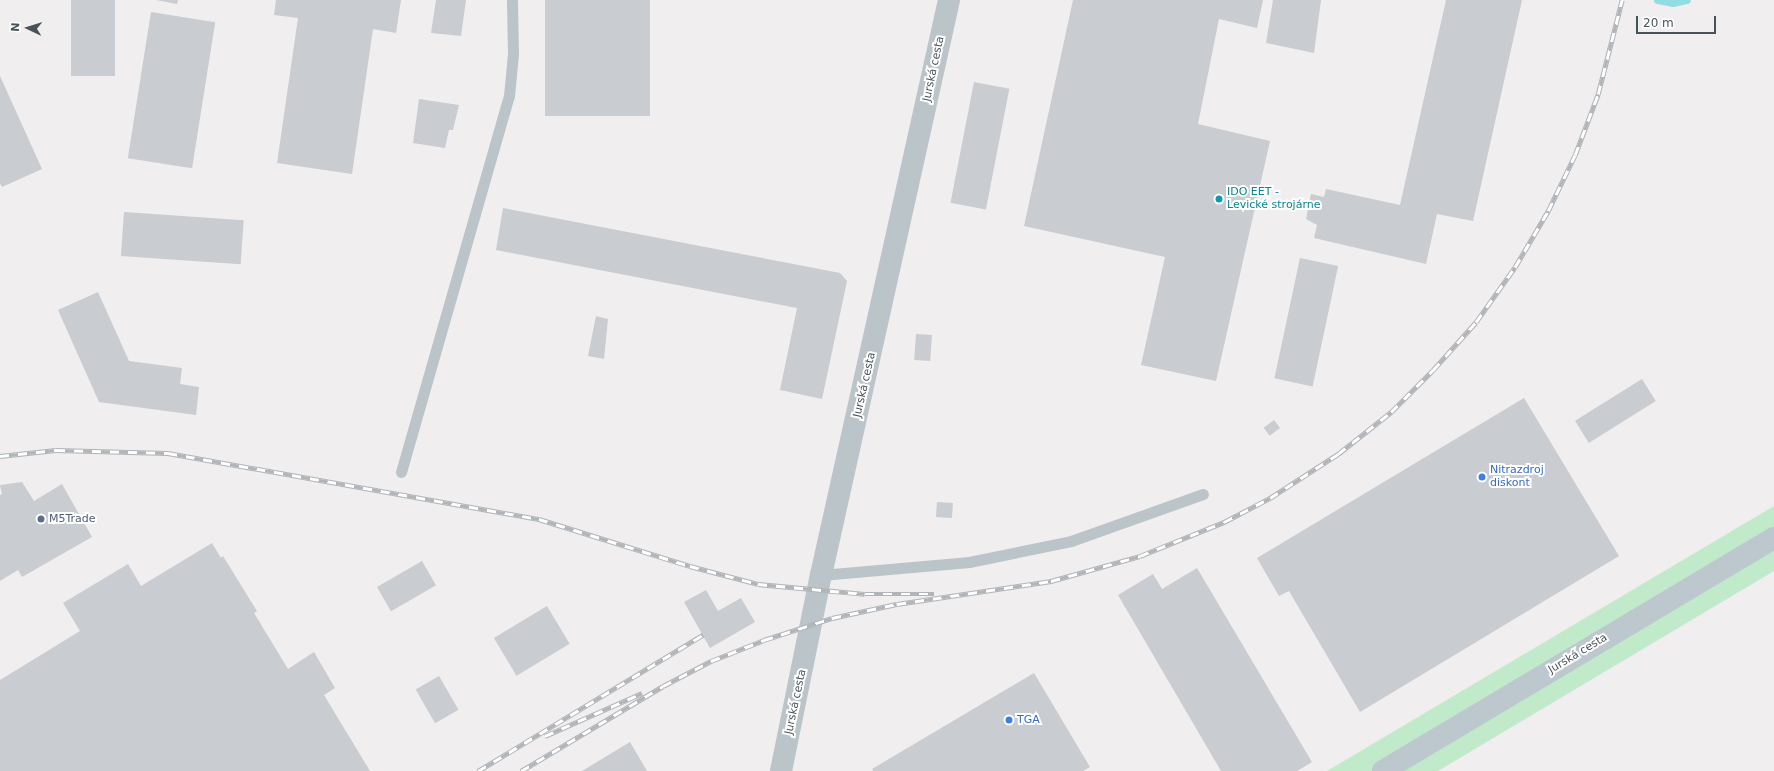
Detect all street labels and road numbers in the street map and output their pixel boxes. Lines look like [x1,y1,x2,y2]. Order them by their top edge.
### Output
street label: Jurská cesta [921,35,947,103]
street label: Jurská cesta [851,351,879,419]
street label: Jurská cesta [1546,631,1610,677]
street label: Jurská cesta [783,668,809,736]

